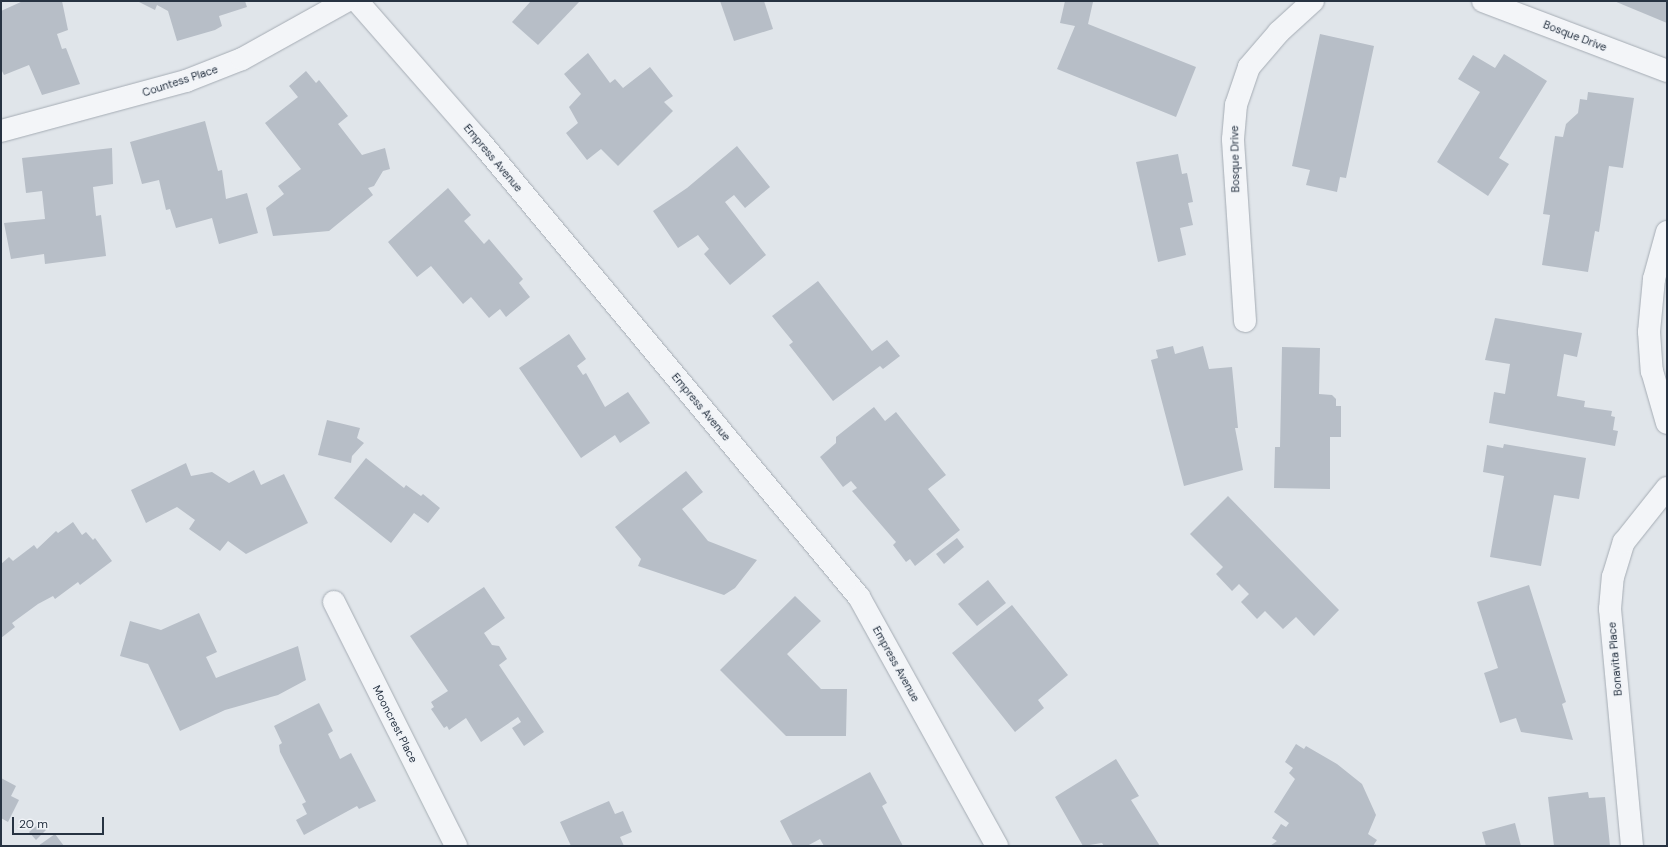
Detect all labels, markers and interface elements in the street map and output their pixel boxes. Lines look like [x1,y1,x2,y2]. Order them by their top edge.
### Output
street label: Bosque Drive [1541,18,1609,54]
street label: Countess Place [141,63,219,99]
street label: Empress Avenue [461,121,525,195]
street label: Bosque Drive [1228,125,1242,193]
street label: Empress Avenue [669,370,733,444]
street label: Bonavita Place [1605,621,1625,697]
street label: Empress Avenue [870,624,922,704]
street label: Mooncrest Place [370,683,420,765]
scale bar [14,809,106,835]
text: 20 m [19,816,48,832]

